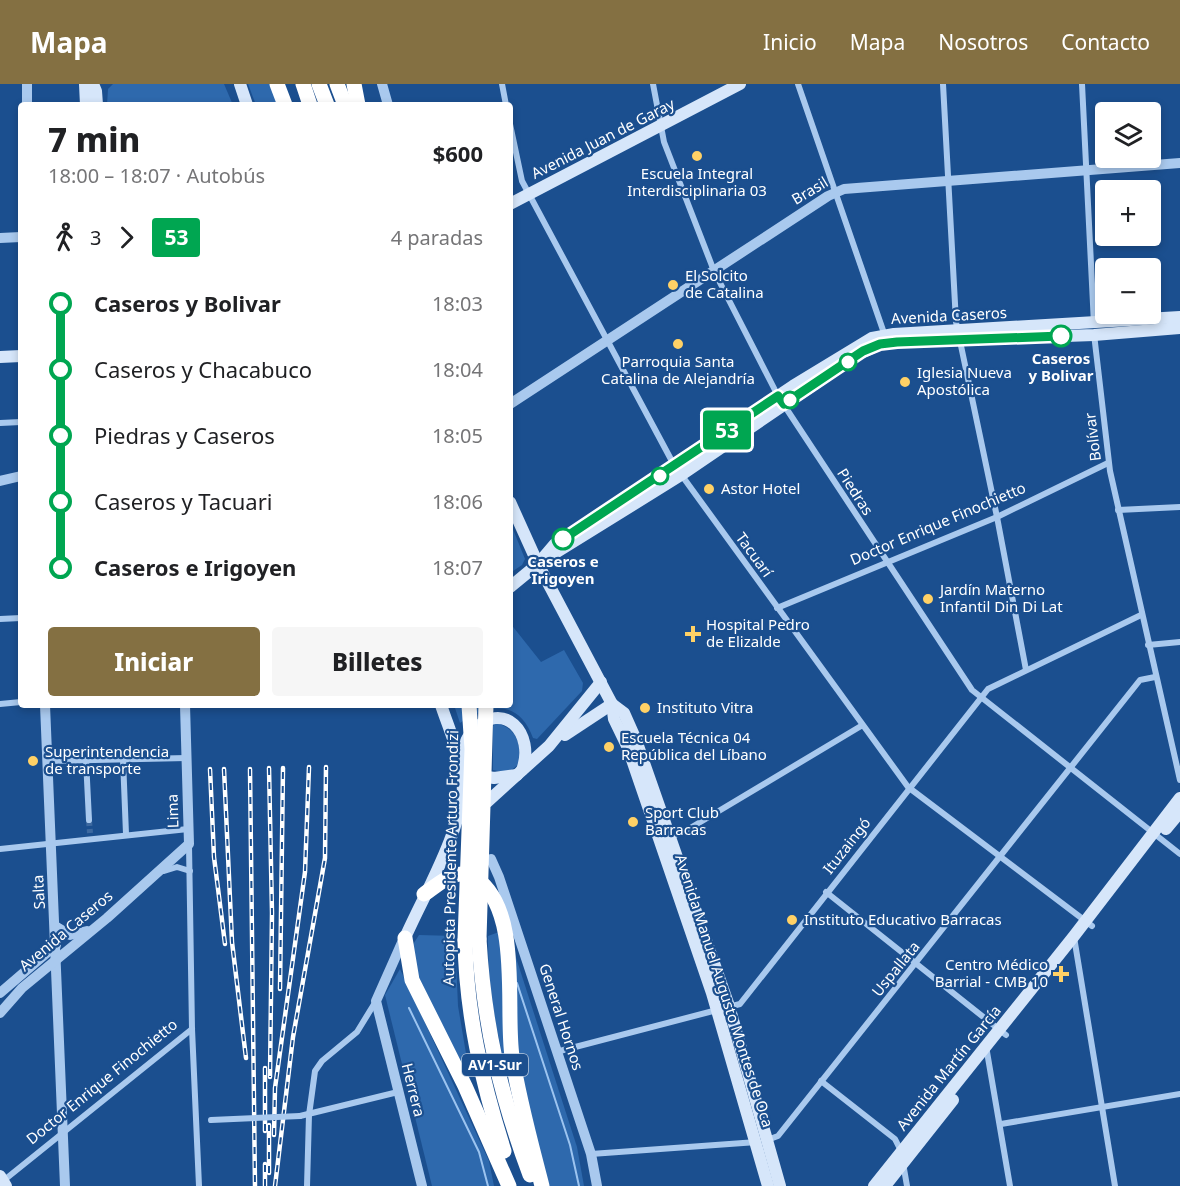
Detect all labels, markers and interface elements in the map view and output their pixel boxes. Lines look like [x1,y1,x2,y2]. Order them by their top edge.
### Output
text: Mapa [30,23,108,61]
text: Inicio [763,28,817,56]
text: Mapa [850,28,905,56]
text: Nosotros [938,28,1028,56]
text: Contacto [1061,28,1150,56]
street label: Avenida Juan de Garay [528,93,678,183]
map controls [1095,102,1161,324]
button: layers [1095,102,1161,168]
text: 7 min [48,117,140,162]
text: $600 [433,138,483,168]
marker: Escuela Integral Interdisciplinaria 03 [690,149,704,163]
text: 18:00 – 18:07 · Autobús [48,162,265,189]
place label: Escuela Integral Interdisciplinaria 03 [627,163,767,200]
street label: Brasil [788,172,831,209]
button: + [1095,180,1161,246]
icon: walk [48,221,81,254]
icon: forward [110,221,143,254]
text: 53 [164,223,188,251]
text: 3 [90,224,101,251]
text: 4 paradas [391,224,483,251]
button: − [1095,258,1161,324]
place label: El Solcito de Catalina [685,265,764,302]
marker: El Solcito de Catalina [666,278,680,292]
text: Caseros y Bolivar [94,288,281,318]
text: 18:03 [432,290,483,317]
street label: Avenida Caseros [890,302,1007,328]
marker: Caseros y Bolivar [1050,325,1072,347]
marker: Parroquia Santa Catalina de Alejandría [671,337,685,351]
place label: Caseros y Bolivar [1028,348,1094,385]
place label: Parroquia Santa Catalina de Alejandría [601,351,755,388]
unlabelled marker [839,353,857,371]
text: Caseros y Chacabuco [94,354,312,384]
text: 18:04 [432,356,483,383]
place label: Iglesia Nueva Apostólica [917,362,1012,399]
marker: Iglesia Nueva Apostólica [898,375,912,389]
unlabelled marker [781,391,799,409]
line badge: 53 [700,410,754,450]
street label: Bolívar [1079,412,1105,463]
text: 53 [715,416,739,444]
text: Piedras y Caseros [94,420,275,450]
text: 18:05 [432,422,483,449]
street label: Piedras [833,464,878,519]
unlabelled marker [651,467,669,485]
street label: Doctor Enrique Finochietto [847,477,1029,569]
place label: Astor Hotel [721,478,800,498]
marker: Astor Hotel [702,482,716,496]
text: Caseros y Tacuari [94,486,272,516]
text: 18:06 [432,488,483,515]
marker: Caseros e Irigoyen [552,528,574,550]
street label: Tacuarí [732,528,778,582]
place label: Caseros e Irigoyen [527,551,599,588]
text: Caseros e Irigoyen [94,552,296,582]
text: 18:07 [432,554,483,581]
place label: Jardín Materno Infantil Din Di Lat [938,579,1063,616]
marker: Jardín Materno Infantil Din Di Lat [921,592,935,606]
place label: Hospital Pedro de Elizalde [706,614,810,651]
marker: Hospital Pedro de Elizalde [684,625,702,643]
button: Iniciar [48,627,260,696]
button: Billetes [272,627,483,696]
place label: Instituto Vitra [657,697,754,717]
marker: Instituto Vitra [638,701,652,715]
place label: Escuela Técnica 04 República del Líbano [621,727,767,764]
street label: Autopista Presidente Arturo Frondizi [438,730,462,986]
marker: Escuela Técnica 04 República del Líbano [602,740,616,754]
place label: Superintendencia de transporte [45,741,169,778]
marker: Superintendencia de transporte [26,754,40,768]
street label: Lima [161,794,183,828]
place label: Sport Club Barracas [645,802,719,839]
street label: Ituzaingó [818,813,875,878]
marker: Sport Club Barracas [626,815,640,829]
street label: Avenida Manuel Augusto Montes de Oca [671,852,779,1130]
street label: Salta [27,874,49,910]
street label: Avenida Caseros [14,885,116,975]
place label: Instituto Educativo Barracas [804,909,1002,929]
marker: Instituto Educativo Barracas [785,913,799,927]
street label: Uspallata [867,937,924,1000]
place label: Centro Médico Barrial - CMB 10 [935,954,1048,991]
street label: General Hornos [535,961,589,1073]
marker: Centro Médico Barrial - CMB 10 [1052,965,1070,983]
street label: Avenida Martín García [891,1001,1005,1134]
street label: Doctor Enrique Finochietto [22,1014,181,1148]
road number: AV1-Sur [462,1054,528,1076]
street label: Herrera [398,1061,430,1119]

